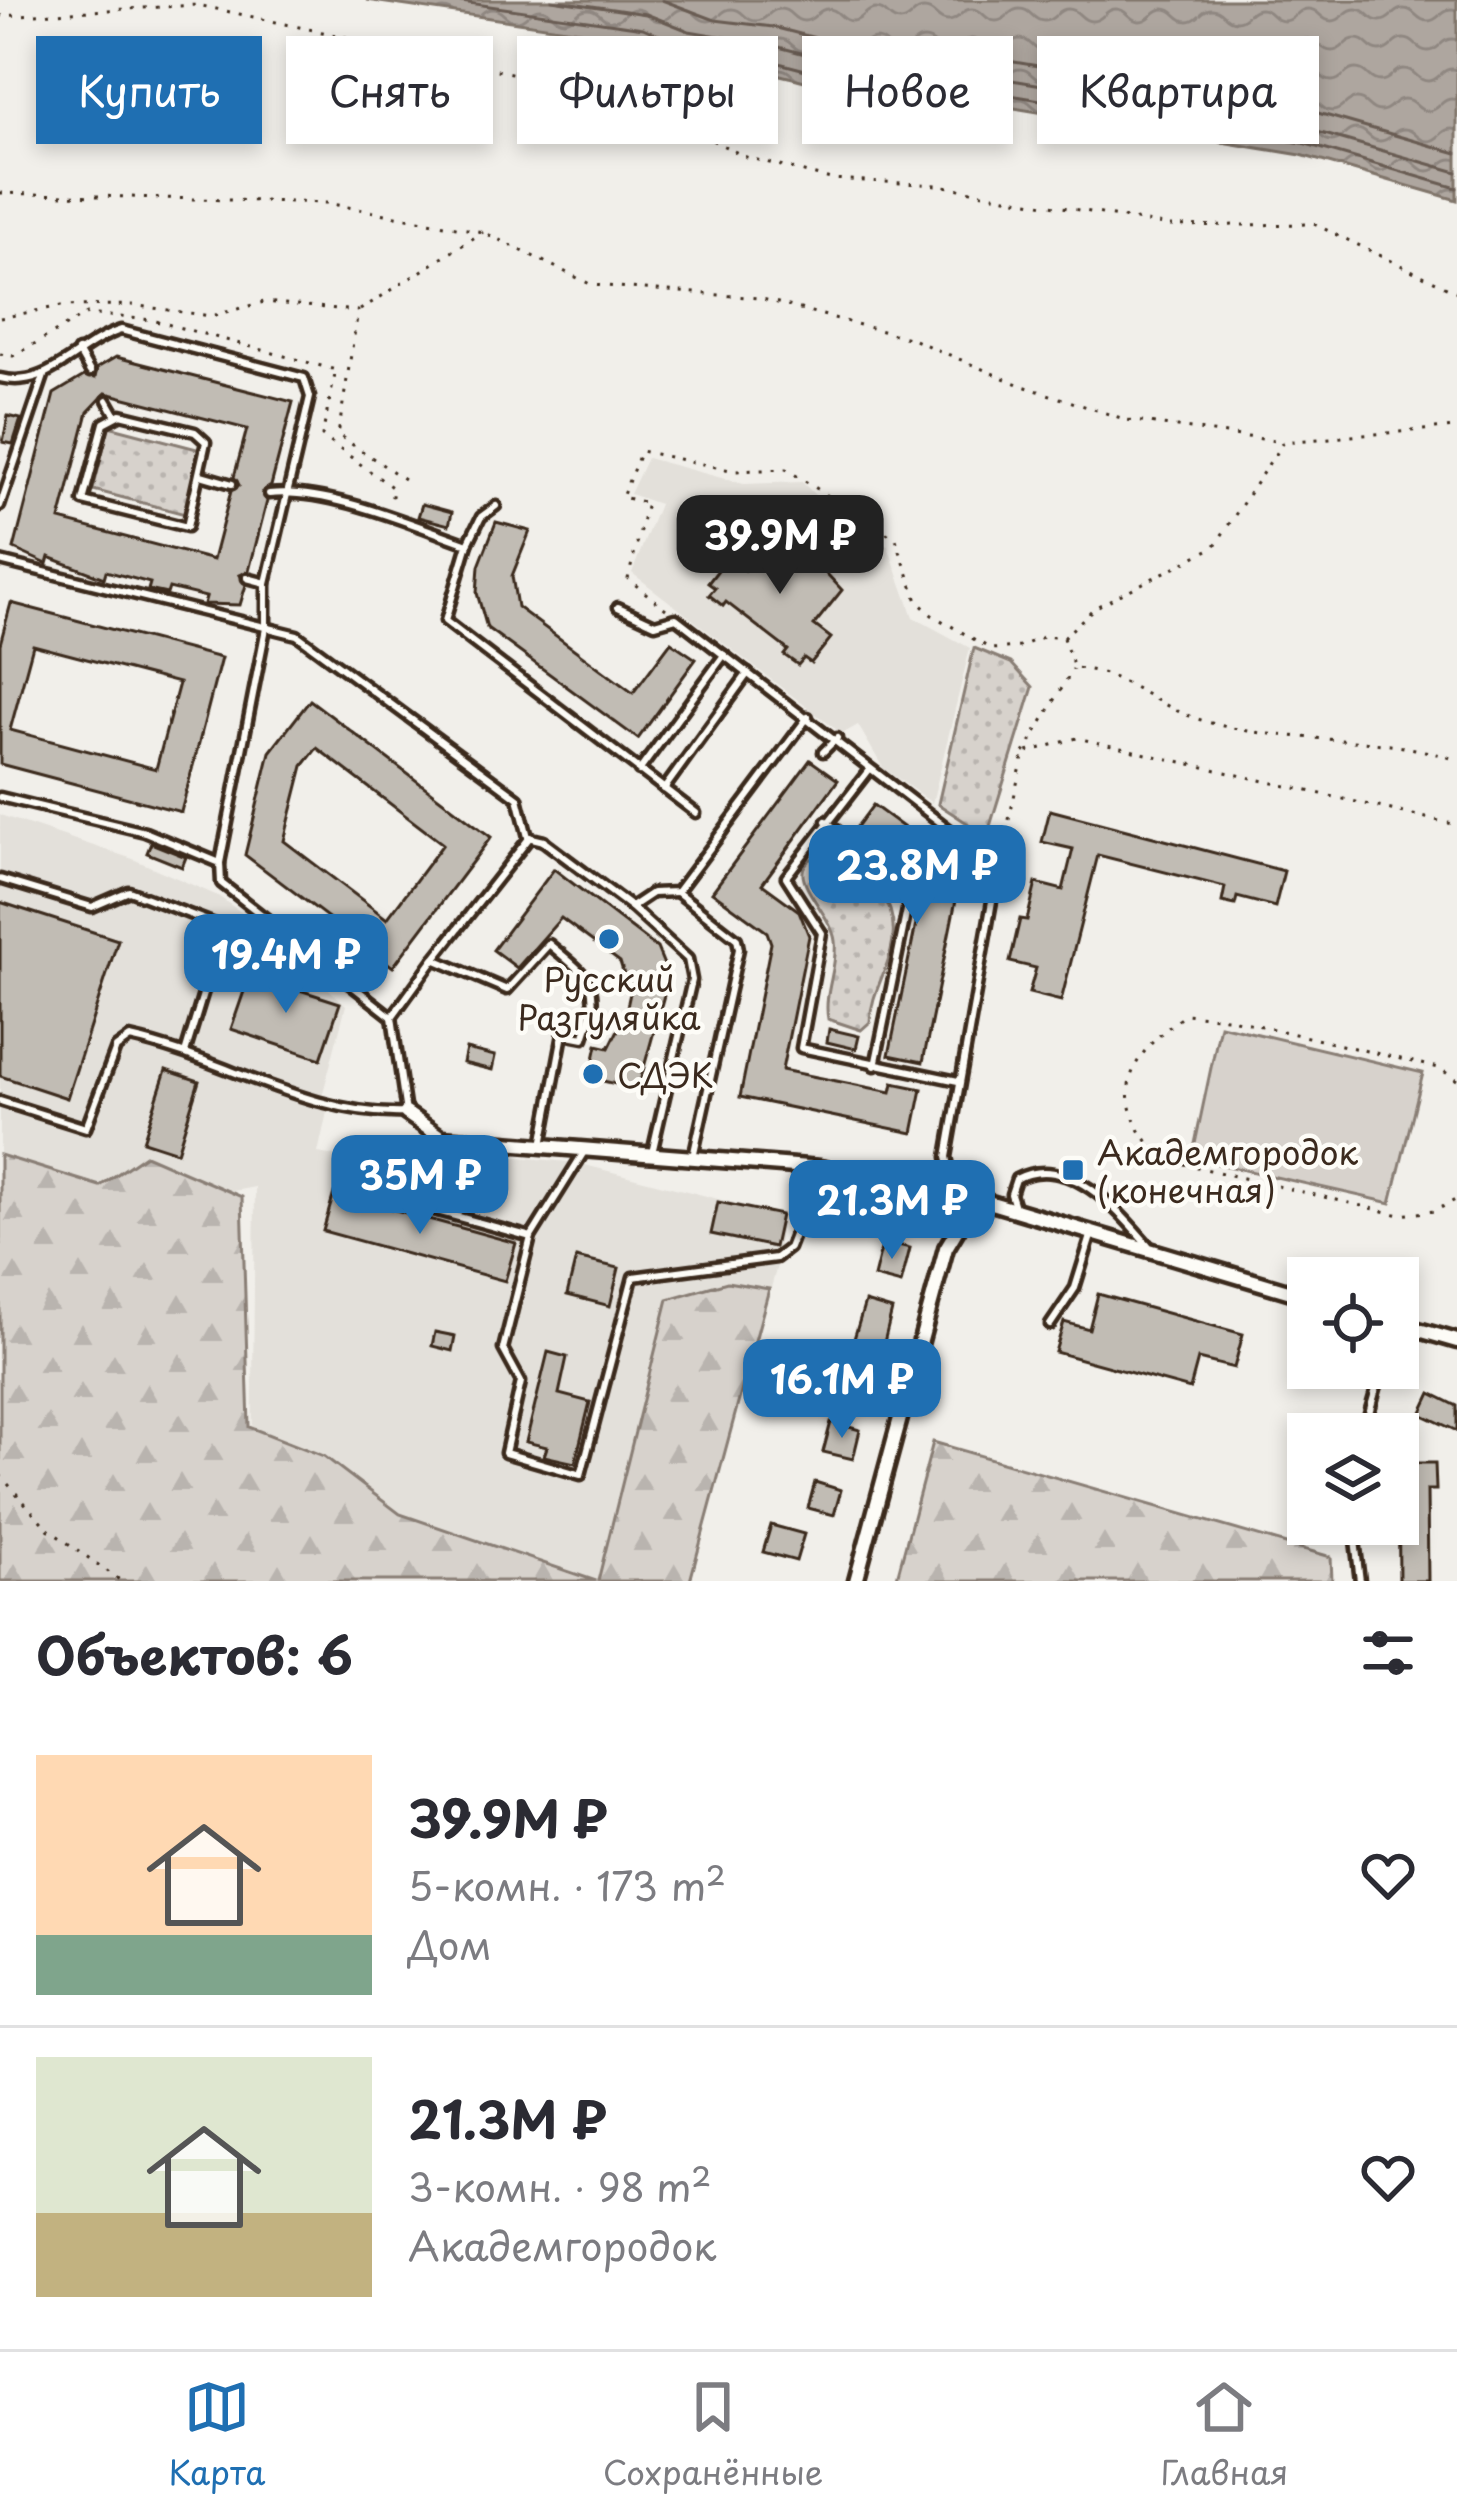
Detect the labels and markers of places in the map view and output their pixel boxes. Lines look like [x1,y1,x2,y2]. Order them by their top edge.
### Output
pin: 39.9M ₽ [669,495,891,597]
pin: 23.8M ₽ [806,825,1028,927]
pin: 19.4M ₽ [175,914,397,1016]
marker: Русский Разгуляйка [596,926,622,952]
place label: Русский Разгуляйка [518,953,701,1041]
place label: СДЭК [617,1049,714,1099]
marker: СДЭК [580,1061,606,1087]
place label: Академгородок (конечная) [1097,1126,1358,1214]
pin: 35M ₽ [336,1135,504,1237]
marker: Академгородок (конечная) [1060,1157,1086,1183]
pin: 21.3M ₽ [781,1160,1003,1262]
pin: 16.1M ₽ [731,1339,953,1441]

